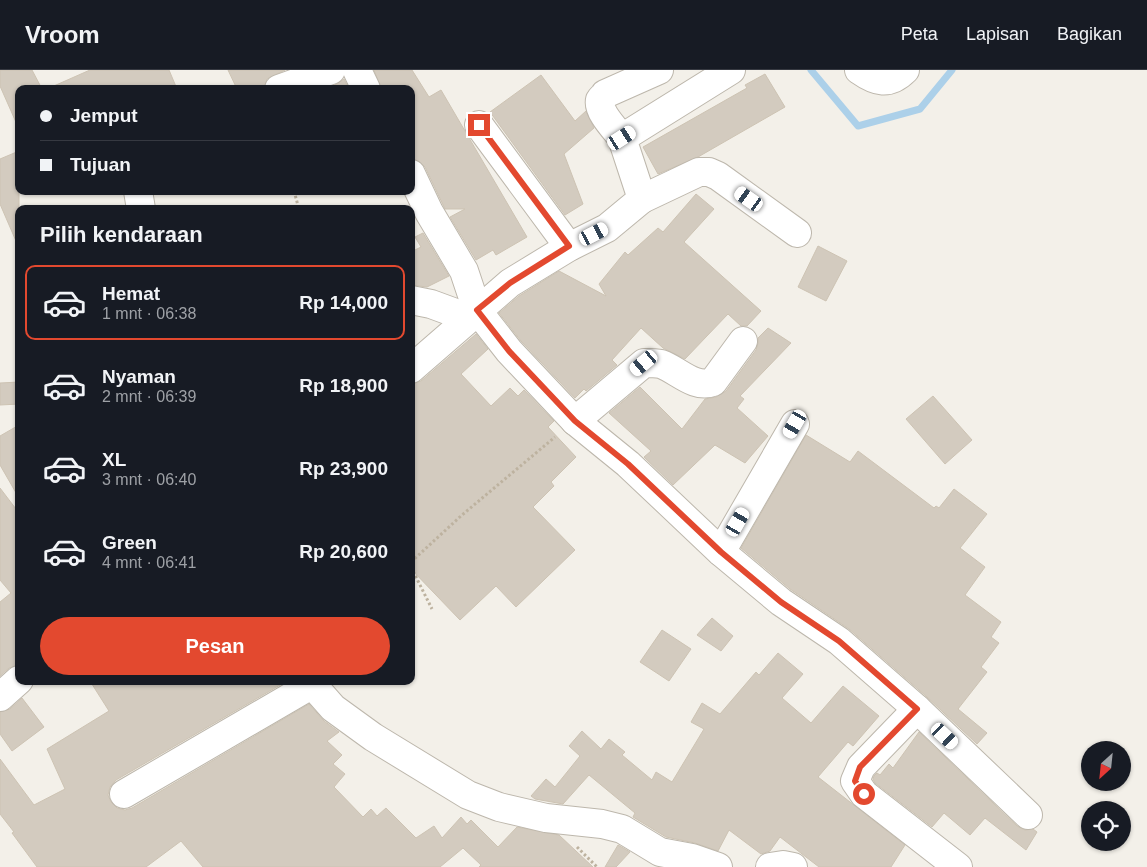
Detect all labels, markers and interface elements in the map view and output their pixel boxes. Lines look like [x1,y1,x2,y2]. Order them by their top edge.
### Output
text: Vroom [25,21,100,48]
text: Peta [901,24,938,44]
text: Lapisan [966,24,1029,44]
text: Bagikan [1057,24,1122,44]
text: Jemput [70,105,138,126]
route end [468,114,490,136]
car [605,124,638,152]
text: Tujuan [70,154,131,175]
car [732,184,765,214]
car [577,221,610,247]
text: Pilih kendaraan [40,222,203,247]
icon: car [42,280,87,325]
text: Hemat [102,283,160,304]
text: Rp 14,000 [299,292,388,313]
text: 1 mnt · 06:38 [102,305,196,322]
car [627,348,660,378]
icon: car [42,363,87,408]
text: Nyaman [102,366,176,387]
text: Rp 18,900 [299,375,388,396]
text: 2 mnt · 06:39 [102,388,196,405]
car [781,407,808,441]
icon: car [42,446,87,491]
text: XL [102,449,126,470]
text: Rp 23,900 [299,458,388,479]
text: 3 mnt · 06:40 [102,471,196,488]
car [724,505,751,539]
icon: car [42,529,87,574]
text: Green [102,532,157,553]
text: Rp 20,600 [299,541,388,562]
text: 4 mnt · 06:41 [102,554,196,571]
button: Pesan [40,617,390,675]
car [928,720,961,752]
north arrow [1081,741,1131,791]
map controls [1081,741,1131,851]
route start [853,783,875,805]
button: locate [1081,801,1131,851]

